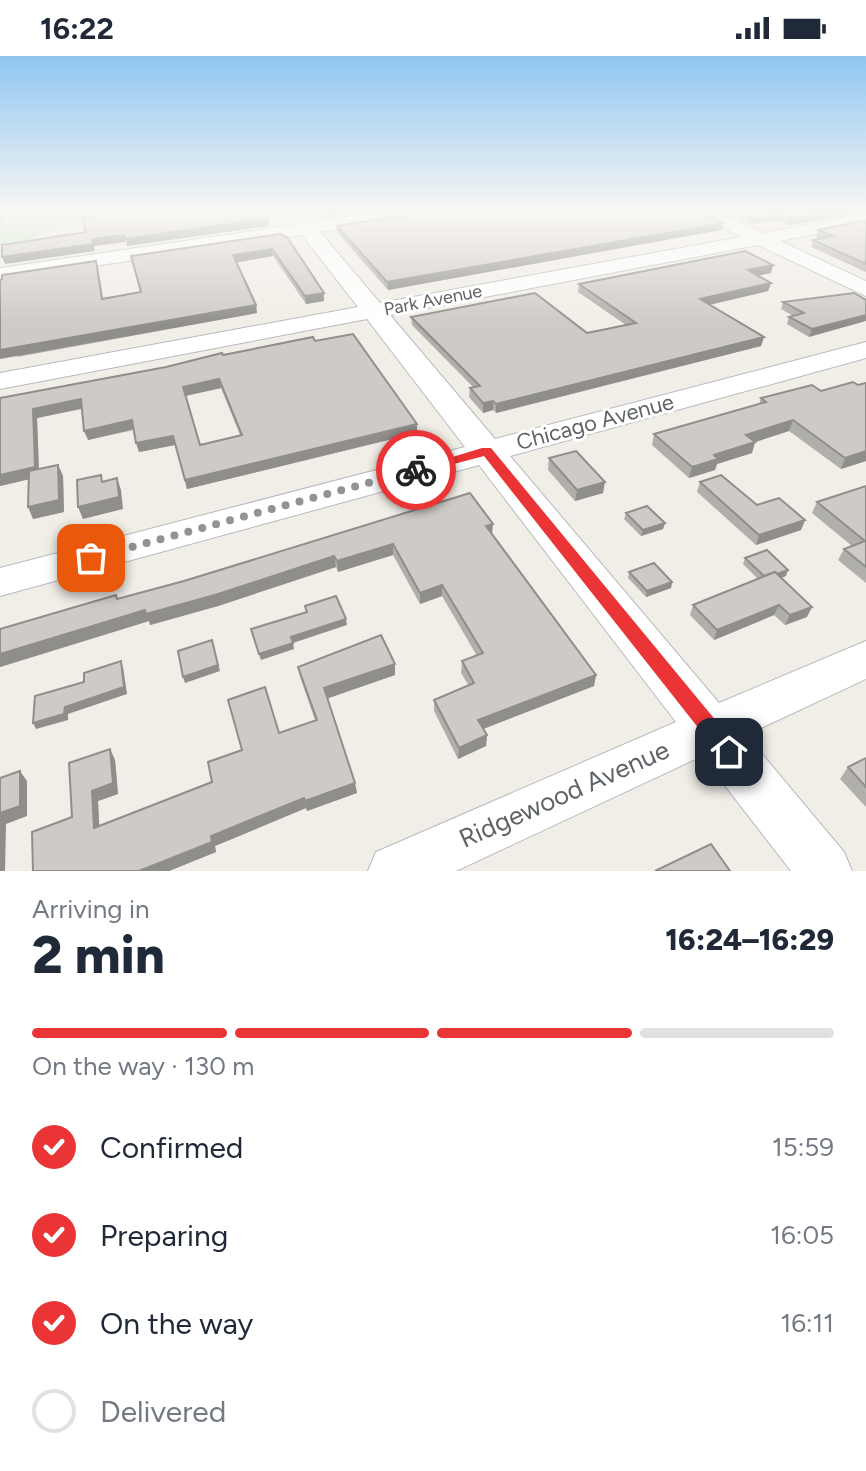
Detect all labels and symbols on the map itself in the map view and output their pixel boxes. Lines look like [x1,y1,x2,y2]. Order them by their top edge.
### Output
street label: Park Avenue [382,280,484,320]
street label: Chicago Avenue [513,388,677,456]
courier [376,430,456,510]
pin [57,524,125,592]
pin [695,718,763,786]
street label: Ridgewood Avenue [454,733,674,855]

